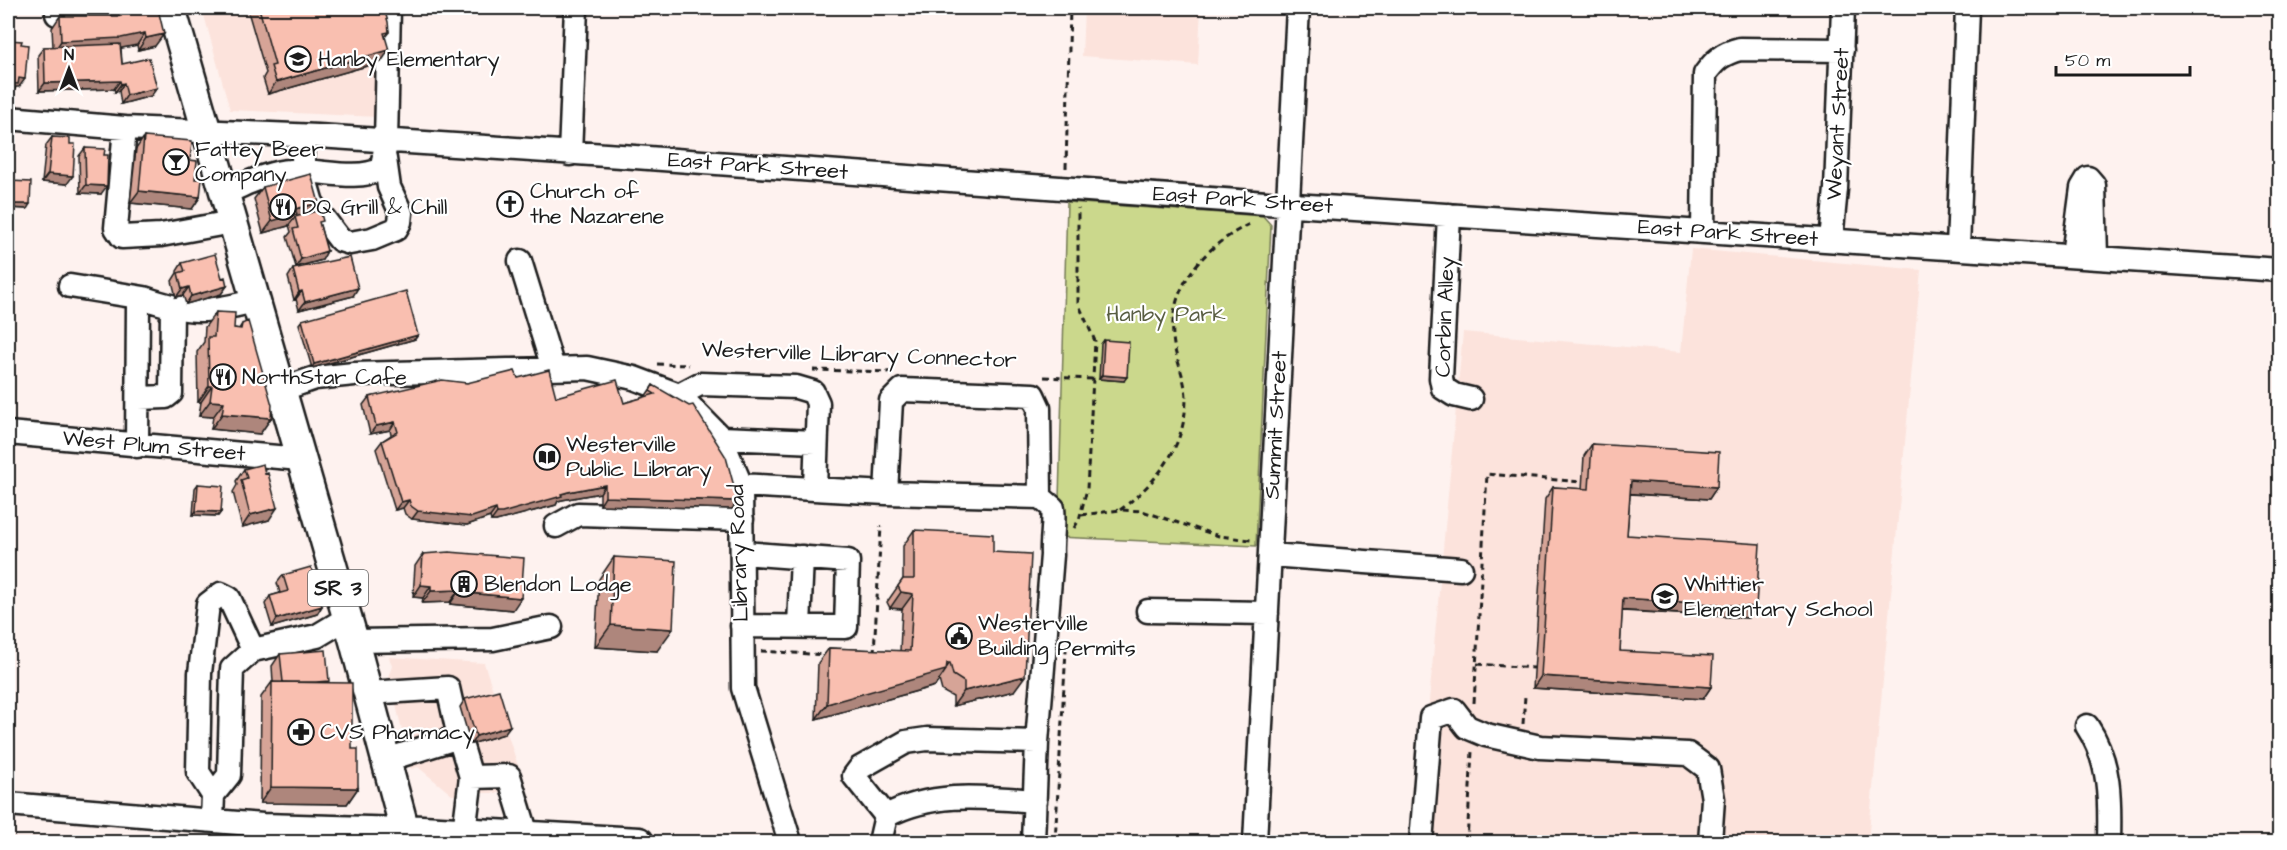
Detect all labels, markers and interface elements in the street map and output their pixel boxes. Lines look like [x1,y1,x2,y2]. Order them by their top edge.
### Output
north arrow [39,39,99,99]
scale bar [2056,39,2190,77]
text: N [64,44,74,66]
school or university icon: Hanby Elementary [283,44,313,74]
place label: Hanby Elementary [318,44,499,76]
street label: Weyant Street [1819,47,1858,201]
text: 50 m [2065,48,2110,73]
place label: Fattey Beer Company [195,134,324,191]
street label: East Park Street [667,144,849,188]
bar icon: Fattey Beer Company [161,147,191,177]
place label: Church of the Nazarene [530,176,665,232]
street label: East Park Street [1152,178,1334,222]
church icon: Church of the Nazarene [495,189,525,219]
restaurant icon: DQ Grill & Chill [268,192,298,222]
place label: DQ Grill & Chill [302,192,447,223]
street label: East Park Street [1637,211,1819,255]
street label: Corbin Alley [1427,256,1464,378]
park label: Hanby Park [1106,299,1226,331]
street label: Westerville Library Connector [701,334,1017,377]
street label: Summit Street [1257,350,1295,500]
restaurant icon: NorthStar Cafe [208,362,238,392]
place label: NorthStar Cafe [242,362,407,393]
street label: West Plum Street [61,423,247,469]
place label: Westerville Public Library [566,429,712,486]
library icon: Westerville Public Library [532,442,562,472]
street label: Library Road [721,484,758,622]
building icon: Blendon Lodge [449,569,479,599]
place label: Blendon Lodge [484,569,632,601]
place label: Whittier Elementary School [1684,569,1873,626]
road number: SR 3 [308,570,368,606]
school or university icon: Whittier Elementary School [1650,582,1680,612]
place label: Westerville Building Permits [978,608,1136,665]
public building icon: Westerville Building Permits [944,621,974,651]
pharmacy icon: CVS Pharmacy [286,717,316,747]
place label: CVS Pharmacy [320,717,475,749]

